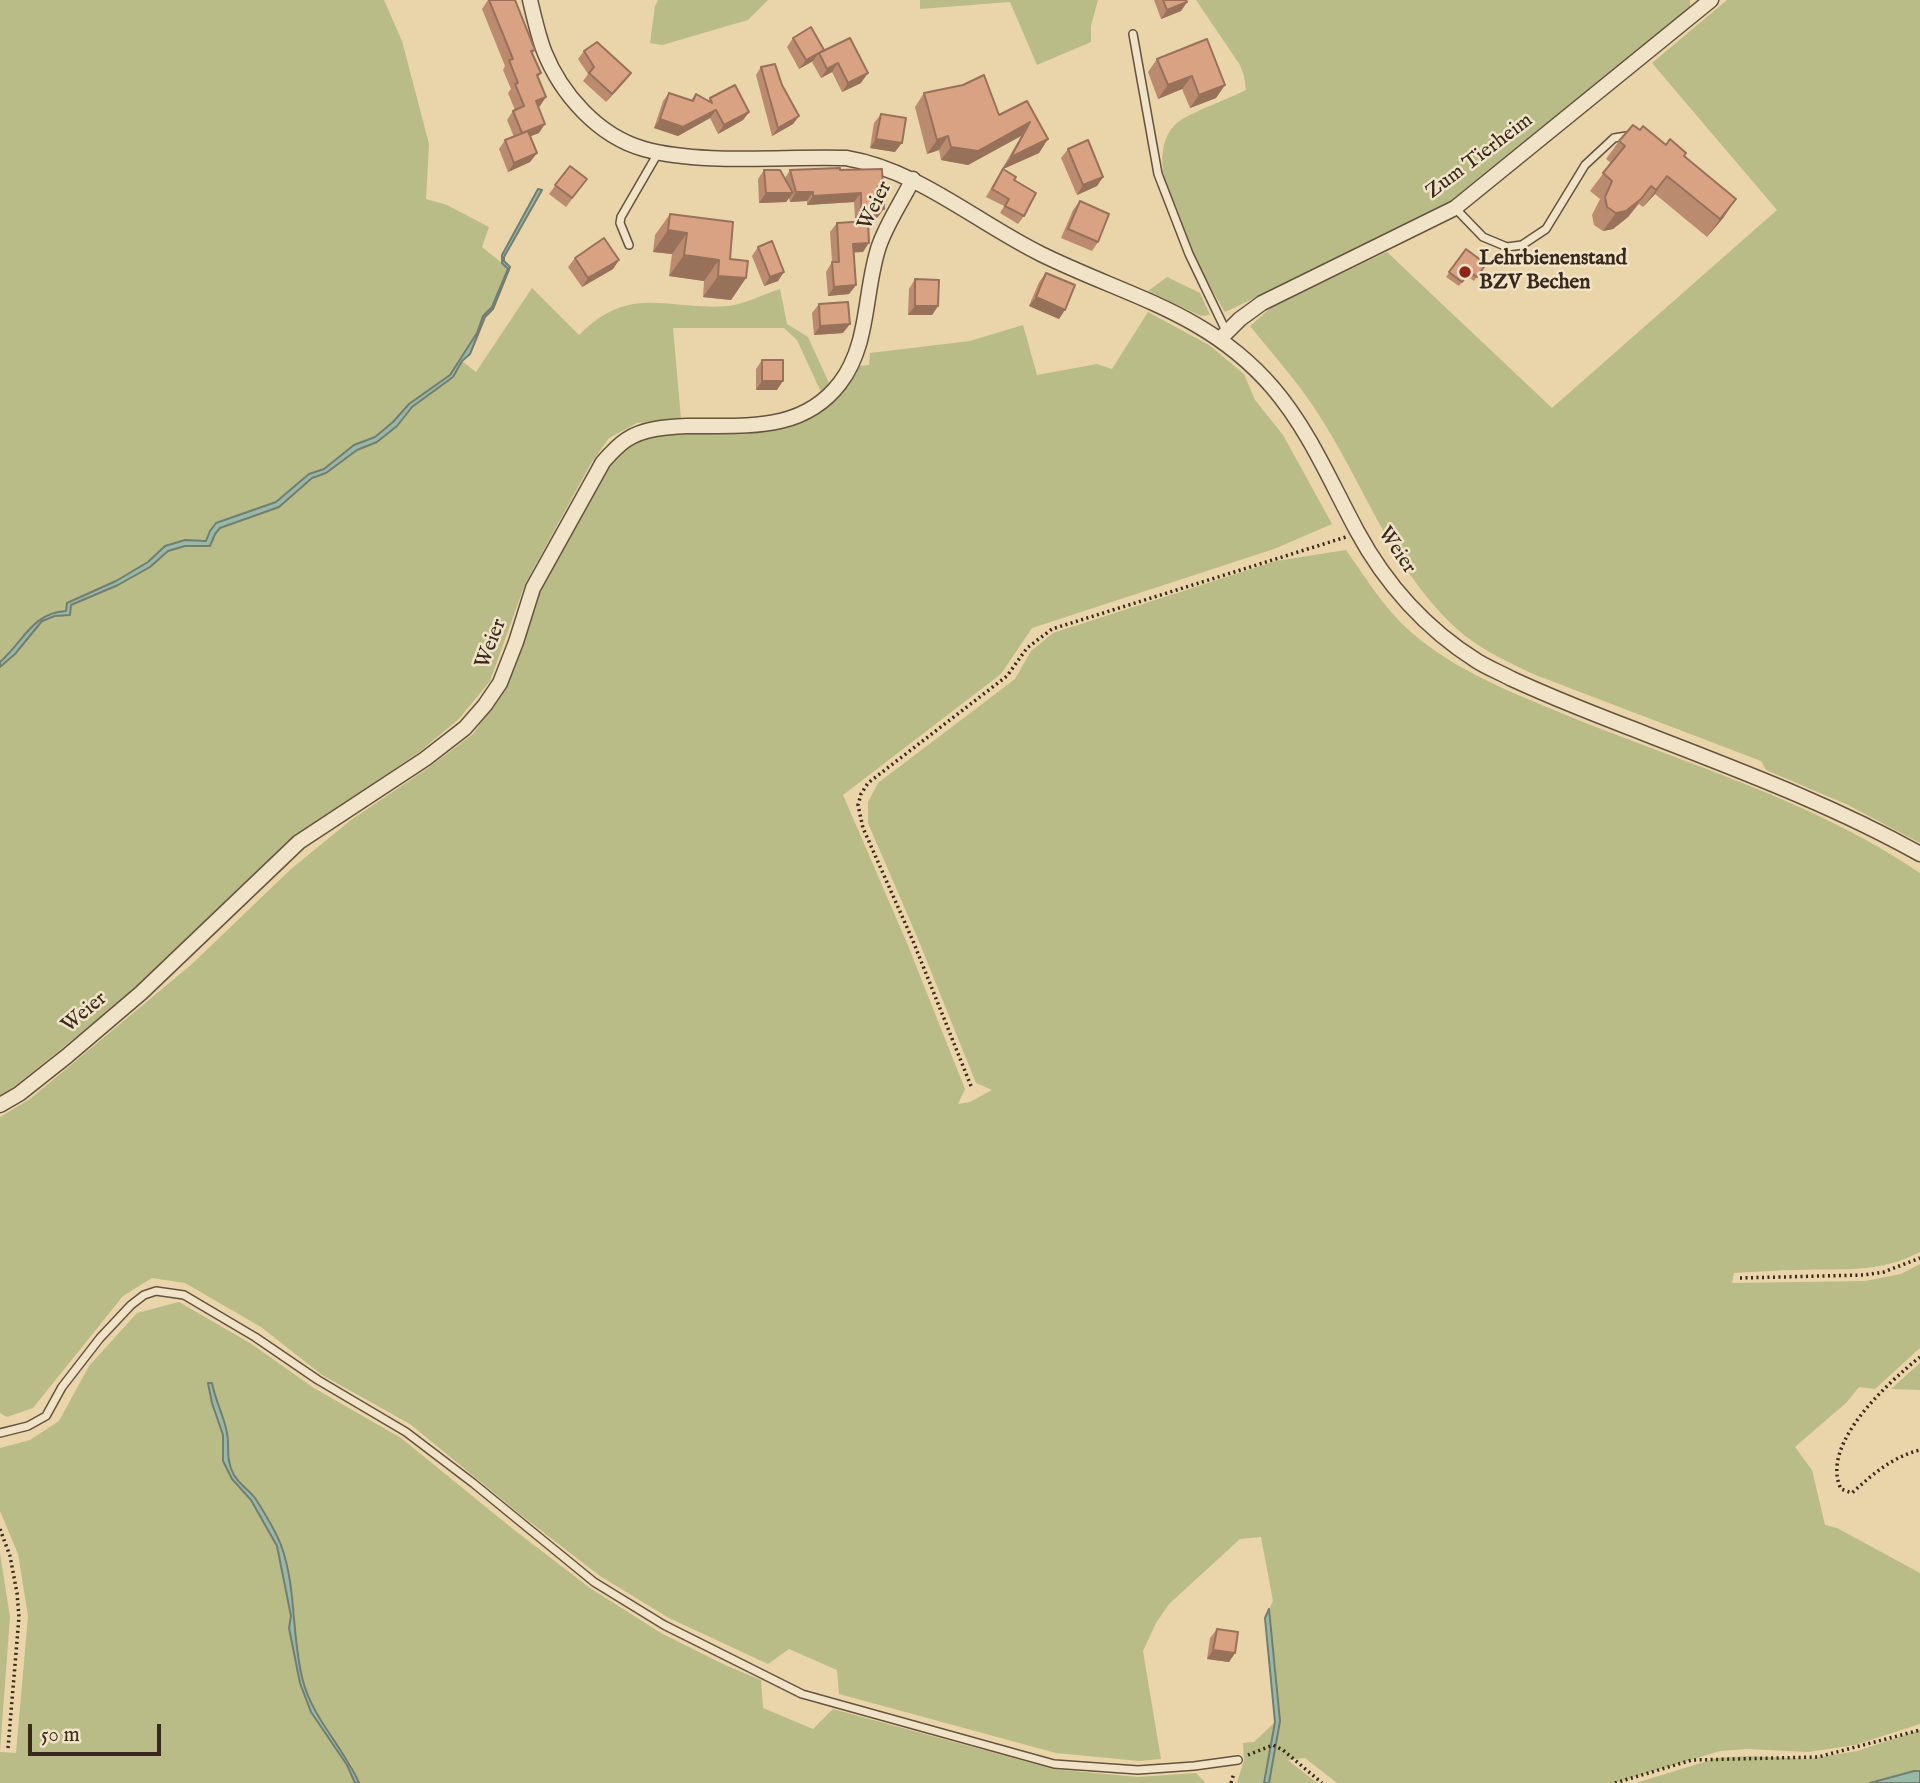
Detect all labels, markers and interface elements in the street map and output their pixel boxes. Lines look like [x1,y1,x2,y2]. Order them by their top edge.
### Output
street label: Zum Tierheim [1422,109,1538,205]
street label: Weier [853,177,899,235]
place label: Lehrbienenstand BZV Bechen [1479,247,1627,297]
marker: Lehrbienenstand BZV Bechen [1457,264,1473,280]
street label: Weier [1371,523,1421,579]
street label: Weier [471,615,513,673]
street label: Weier [57,987,113,1039]
scale bar [32,1710,164,1754]
text: 50 m [41,1722,80,1749]

